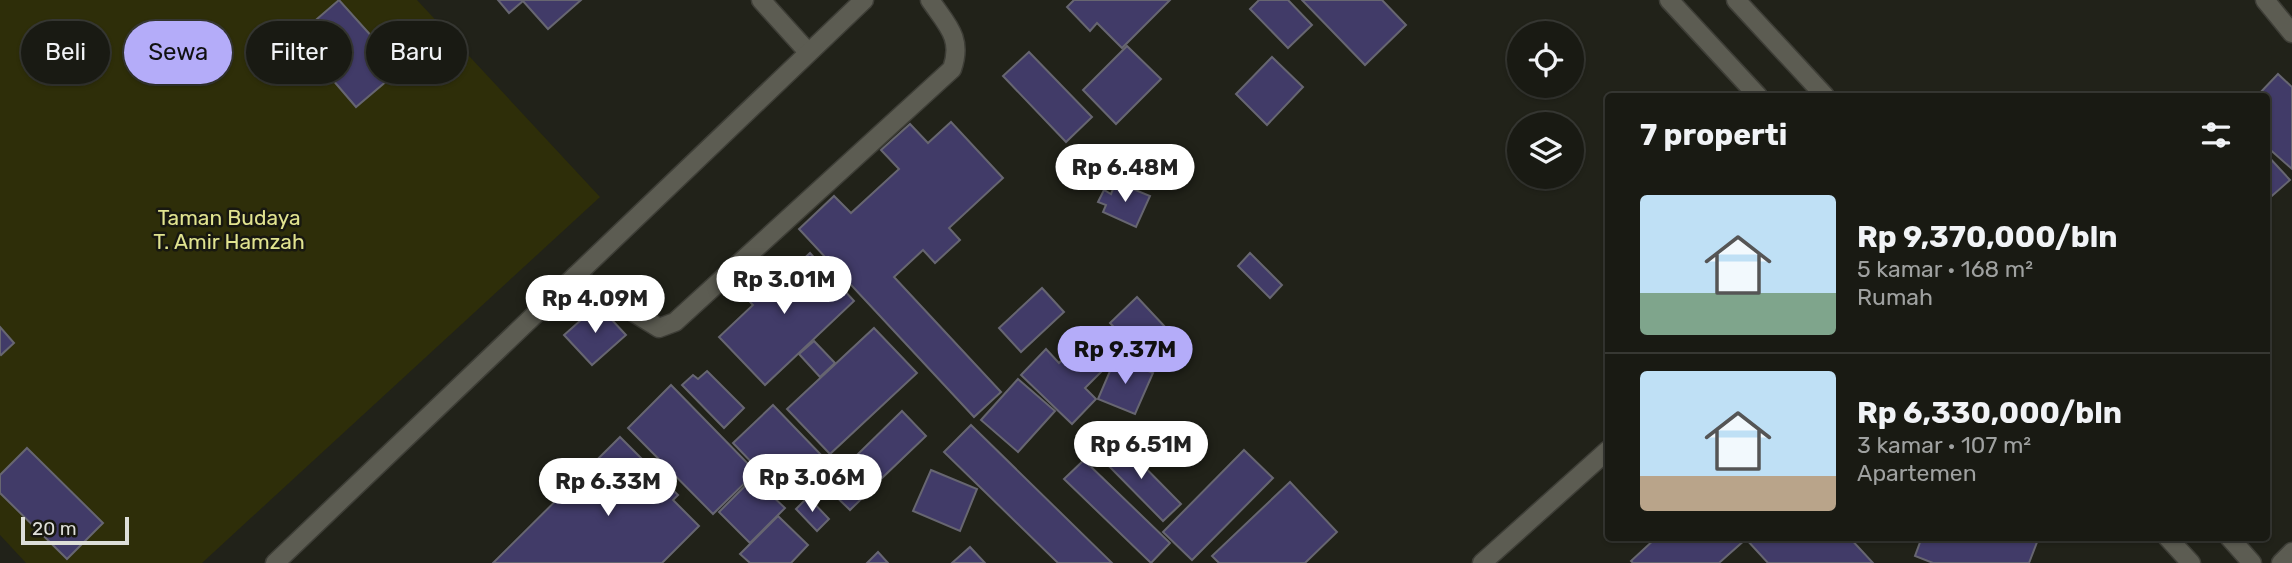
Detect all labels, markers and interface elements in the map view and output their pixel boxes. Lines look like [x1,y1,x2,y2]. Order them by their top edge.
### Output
chip: Beli [21,21,110,84]
chip: Sewa [124,21,232,84]
chip: Filter [246,21,352,84]
chip: Baru [366,21,467,84]
map controls [1507,21,1584,189]
button: locate [1507,21,1584,98]
button: layers [1507,112,1584,189]
icon: filters [2197,116,2235,154]
text: 7 properti [1640,117,1787,153]
pin: Rp 6.48M [1053,144,1197,204]
text: Rp 6.48M [1072,153,1178,181]
park label: Taman Budaya T. Amir Hamzah [153,205,305,254]
text: Rp 9,370,000/bln [1857,219,2118,255]
icon: home [1696,223,1780,307]
text: 5 kamar · 168 m² [1857,255,2033,283]
pin: Rp 3.01M [712,256,856,316]
text: Rp 3.01M [733,265,835,293]
pin: Rp 4.09M [523,276,667,335]
text: Rumah [1857,283,1933,311]
text: Rp 4.09M [542,284,648,312]
pin: Rp 9.37M [1053,326,1197,386]
text: Rp 9.37M [1074,335,1176,363]
text: Rp 6,330,000/bln [1857,395,2122,431]
icon: home [1696,399,1780,483]
pin: Rp 6.51M [1069,421,1213,481]
text: Rp 6.51M [1090,430,1192,458]
text: 3 kamar · 107 m² [1857,431,2031,459]
pin: Rp 3.06M [740,454,884,514]
pin: Rp 6.33M [536,458,680,518]
text: Apartemen [1857,459,1977,487]
text: Rp 3.06M [759,463,865,491]
text: Rp 6.33M [555,467,661,495]
scale bar [21,514,130,546]
text: 20 m [32,517,77,540]

